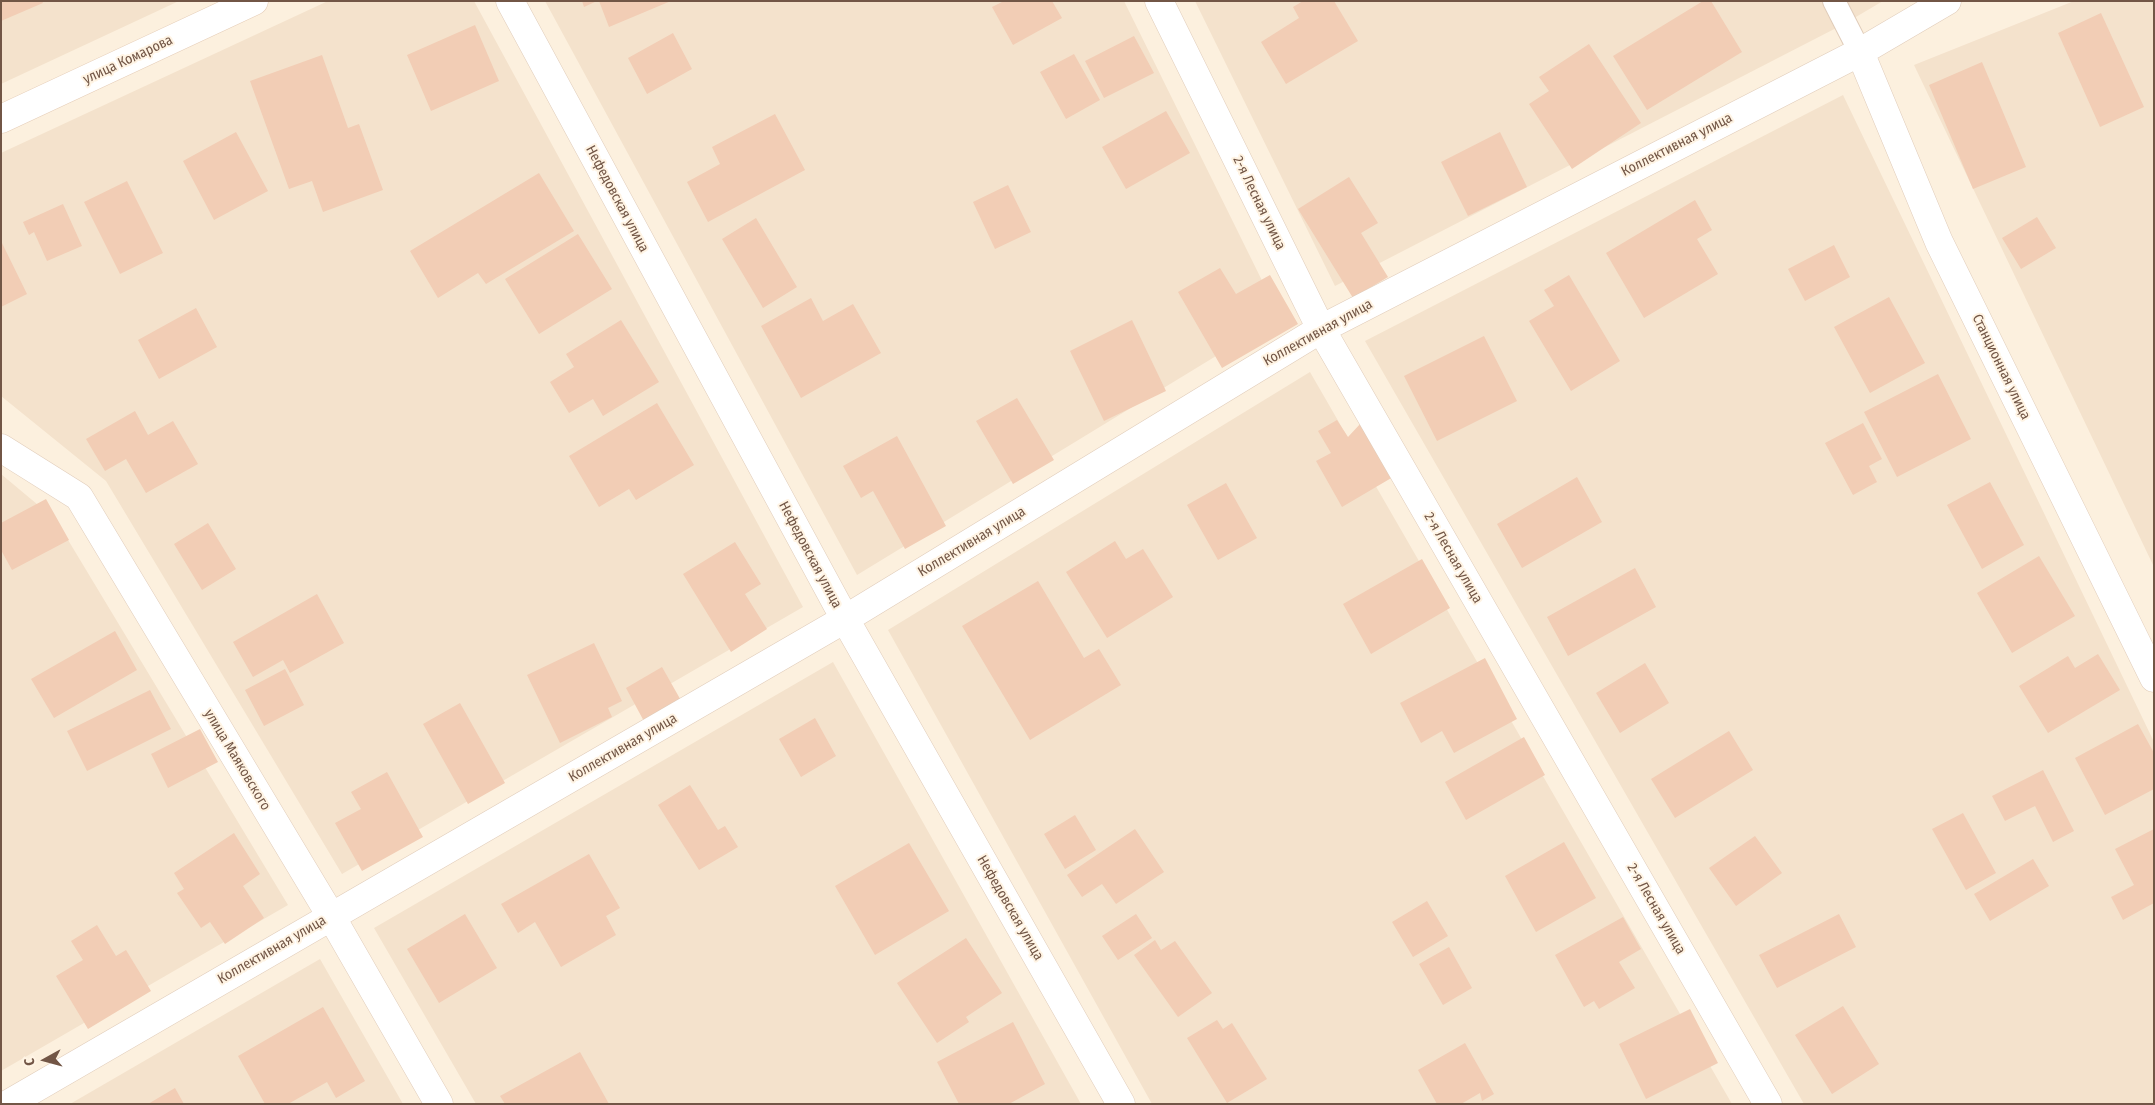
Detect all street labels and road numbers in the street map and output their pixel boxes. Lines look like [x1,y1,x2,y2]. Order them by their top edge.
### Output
street label: улица Комарова [81,32,175,88]
street label: Коллективная улица [1619,110,1735,180]
street label: Нефедовская улица [582,143,652,255]
street label: 2-я Лесная улица [1229,153,1289,253]
street label: Коллективная улица [1260,296,1376,370]
street label: Станционная улица [1968,312,2034,422]
street label: Нефедовская улица [775,499,845,611]
street label: Коллективная улица [915,503,1029,581]
street label: 2-я Лесная улица [1420,510,1486,606]
street label: улица Маяковского [200,706,274,814]
street label: Коллективная улица [566,710,680,786]
street label: Нефедовская улица [973,853,1047,963]
street label: 2-я Лесная улица [1623,861,1689,957]
street label: Коллективная улица [215,912,329,988]

